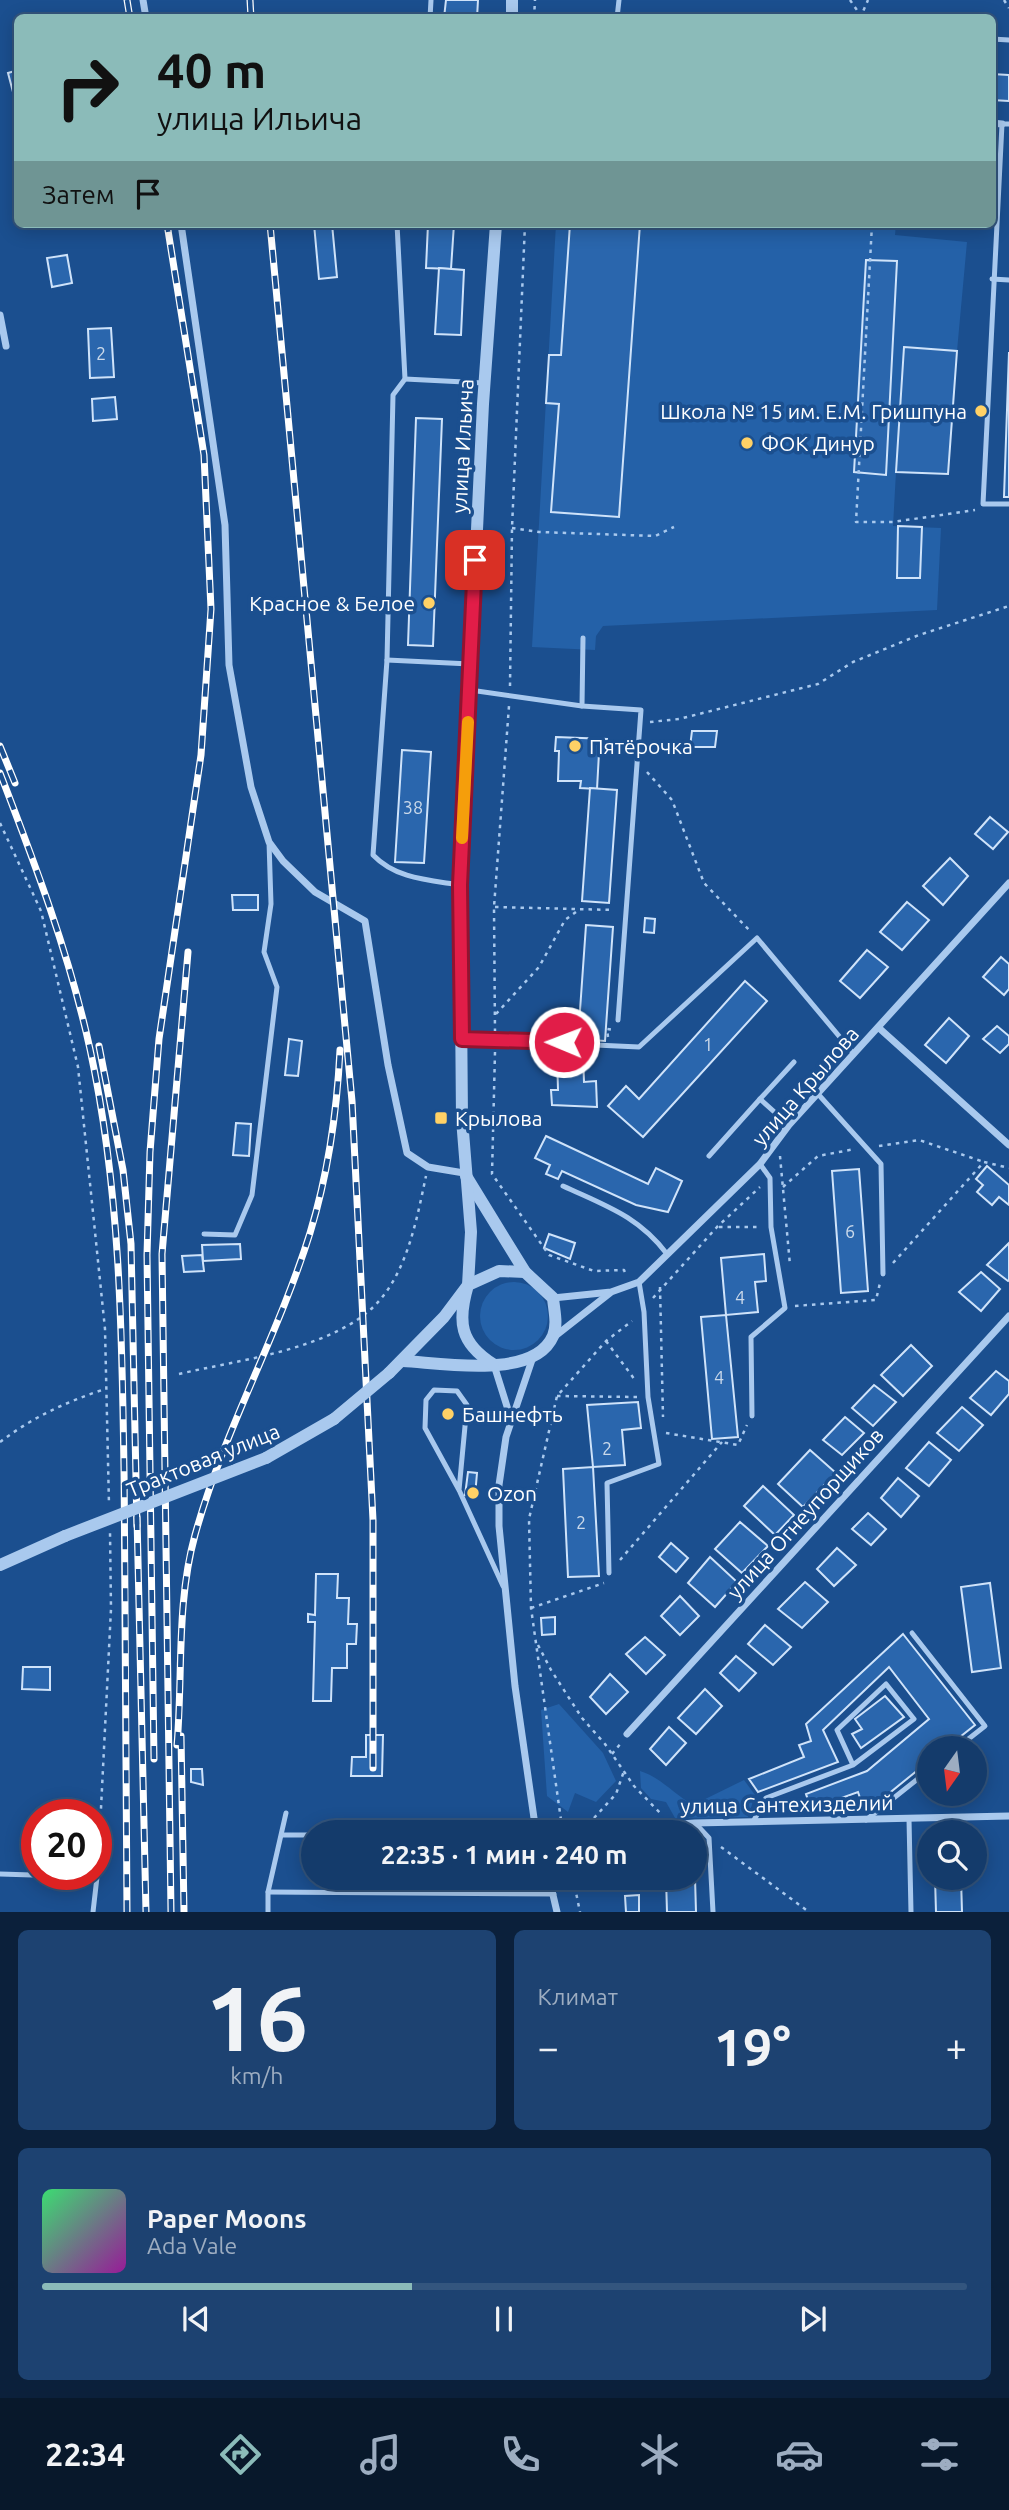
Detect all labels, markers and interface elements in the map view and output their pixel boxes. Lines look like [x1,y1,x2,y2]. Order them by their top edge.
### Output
icon: right [42,42,133,133]
text: 40 m [157,42,266,97]
text: улица Ильича [157,100,362,136]
icon: arrive [129,175,167,213]
text: Затем [42,180,115,209]
house number: 2 [96,343,106,363]
street label: улица Ильича [446,378,478,514]
place label: Школа № 15 им. Е.М. Гришпуна [660,399,967,423]
marker: Школа № 15 им. Е.М. Гришпуна [973,403,989,419]
place label: ФОК Динур [761,431,875,455]
marker: ФОК Динур [739,435,755,451]
pin [445,530,505,590]
icon: arrive [456,541,494,579]
place label: Красное & Белое [249,591,415,615]
marker: Красное & Белое [421,595,437,611]
place label: Пятёрочка [589,734,693,758]
marker: Пятёрочка [567,738,583,754]
house number: 38 [403,797,423,817]
position arrow [527,1005,601,1079]
street label: улица Крылова [747,1022,863,1150]
house number: 1 [703,1034,713,1054]
place label: Крылова [455,1106,543,1130]
marker: Крылова [433,1110,449,1126]
house number: 6 [845,1221,855,1241]
house number: 4 [735,1287,745,1307]
house number: 4 [714,1367,724,1387]
place label: Башнефть [462,1402,563,1426]
marker: Башнефть [440,1406,456,1422]
street label: Трактовая улица [123,1418,283,1502]
street label: улица Огнеупорщиков [722,1423,888,1603]
house number: 2 [602,1438,612,1458]
place label: Ozon [487,1481,537,1505]
marker: Ozon [465,1485,481,1501]
house number: 2 [576,1512,586,1532]
north arrow [917,1736,987,1806]
map controls [917,1736,987,1890]
street label: улица Сантехизделий [680,1790,894,1818]
speed limit sign: 20 [21,1799,112,1890]
button: search [917,1820,987,1890]
text: 22:35 · 1 мин · 240 m [381,1840,627,1869]
text: 16 [205,1966,308,2068]
text: Климат [538,1984,618,2009]
text: 19° [714,2018,791,2076]
text: − [538,2026,559,2068]
text: + [946,2026,967,2068]
text: km/h [230,2063,283,2088]
text: Paper Moons [147,2204,306,2233]
text: Ada Vale [147,2233,237,2258]
icon: previous [177,2300,215,2338]
icon: pause [485,2300,523,2338]
icon: next [794,2300,832,2338]
icon: directions [216,2430,265,2479]
icon: music [356,2430,405,2479]
icon: phone [496,2430,545,2479]
icon: climate [635,2430,684,2479]
icon: car [775,2430,824,2479]
icon: filters [915,2430,964,2479]
text: 22:34 [45,2436,125,2472]

